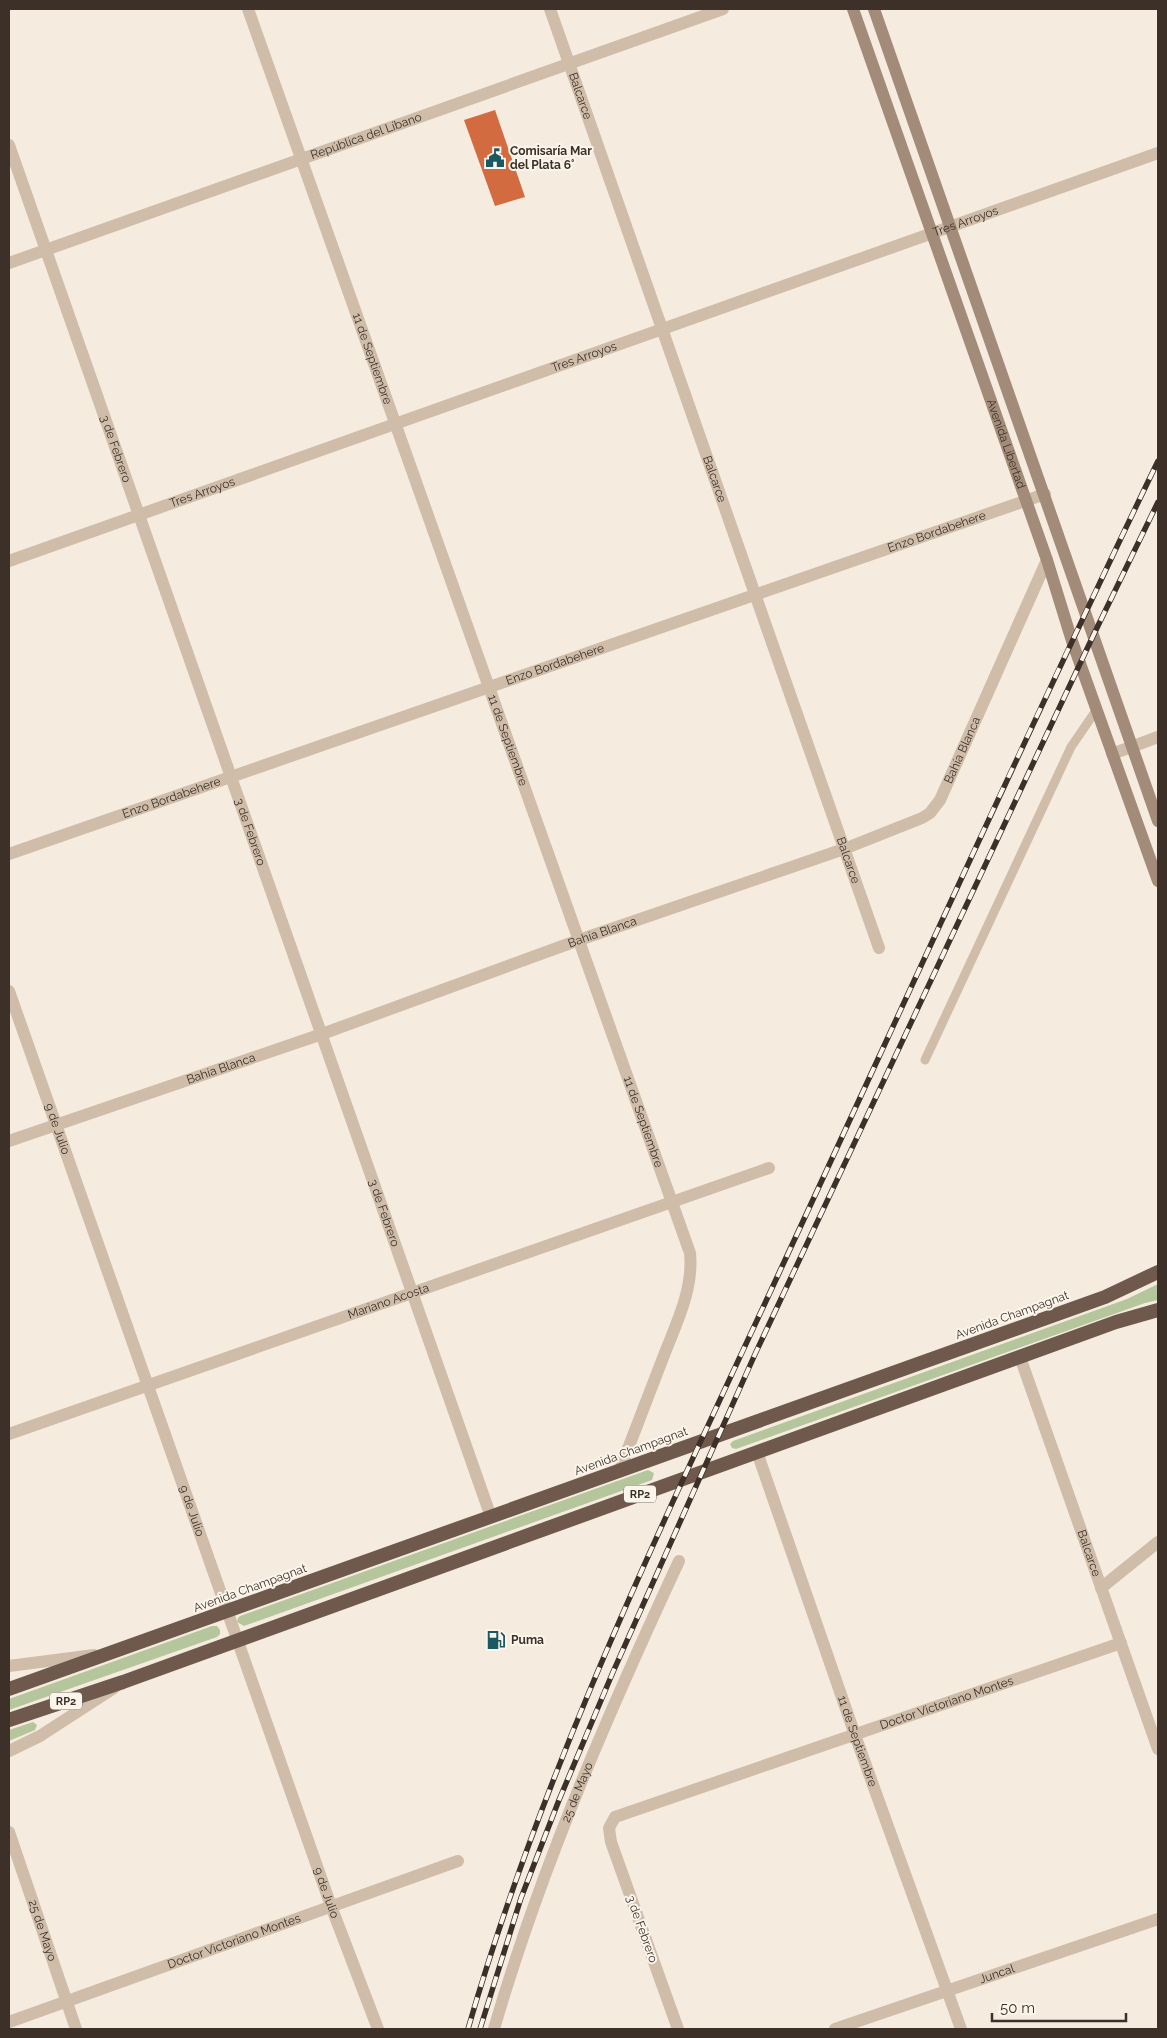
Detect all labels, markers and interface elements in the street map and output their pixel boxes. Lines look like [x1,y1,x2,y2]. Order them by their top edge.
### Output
street label: Balcarce [566,71,595,121]
street label: República del Líbano [309,110,424,162]
place label: Comisaría Mar del Plata 6° [510,144,592,172]
public building icon: Comisaría Mar del Plata 6° [484,147,506,169]
street label: Tres Arroyos [931,203,1000,239]
street label: 11 de Septiembre [350,311,395,406]
street label: Tres Arroyos [549,339,619,375]
street label: Avenida Libertad [984,397,1028,490]
street label: 3 de Febrero [97,413,134,484]
street label: Balcarce [700,454,729,504]
street label: Tres Arroyos [168,474,237,510]
street label: Enzo Bordabehere [886,508,988,555]
street label: Enzo Bordabehere [504,641,606,688]
street label: 11 de Septiembre [485,693,530,788]
street label: Bahía Blanca [941,715,983,786]
street label: Enzo Bordabehere [121,774,222,821]
street label: 3 de Febrero [232,796,269,867]
street label: Balcarce [834,835,863,885]
street label: Bahía Blanca [566,914,638,950]
street label: Bahía Blanca [185,1050,257,1087]
street label: 11 de Septiembre [621,1074,666,1169]
street label: 9 de Julio [42,1101,73,1156]
street label: 3 de Febrero [366,1177,402,1249]
street label: Mariano Acosta [346,1281,431,1322]
street label: Avenida Champagnat [954,1288,1070,1342]
street label: Avenida Champagnat [573,1424,689,1478]
street label: 9 de Julio [176,1483,207,1538]
road number: RP2 [624,1486,656,1502]
street label: Balcarce [1074,1528,1104,1578]
street label: Avenida Champagnat [192,1561,308,1615]
fuel station icon: Puma [485,1629,507,1651]
place label: Puma [511,1633,544,1647]
street label: Doctor Victoriano Montes [878,1673,1015,1732]
road number: RP2 [50,1692,82,1710]
street label: 11 de Septiembre [835,1694,880,1789]
street label: 25 de Mayo [559,1760,596,1824]
street label: 9 de Julio [311,1865,342,1920]
street label: 3 de Febrero [623,1894,661,1964]
street label: 25 de Mayo [26,1898,59,1963]
street label: Doctor Victoriano Montes [166,1911,303,1972]
street label: Juncal [977,1961,1017,1986]
scale bar [992,1990,1126,2022]
text: 50 m [1000,1999,1035,2017]

